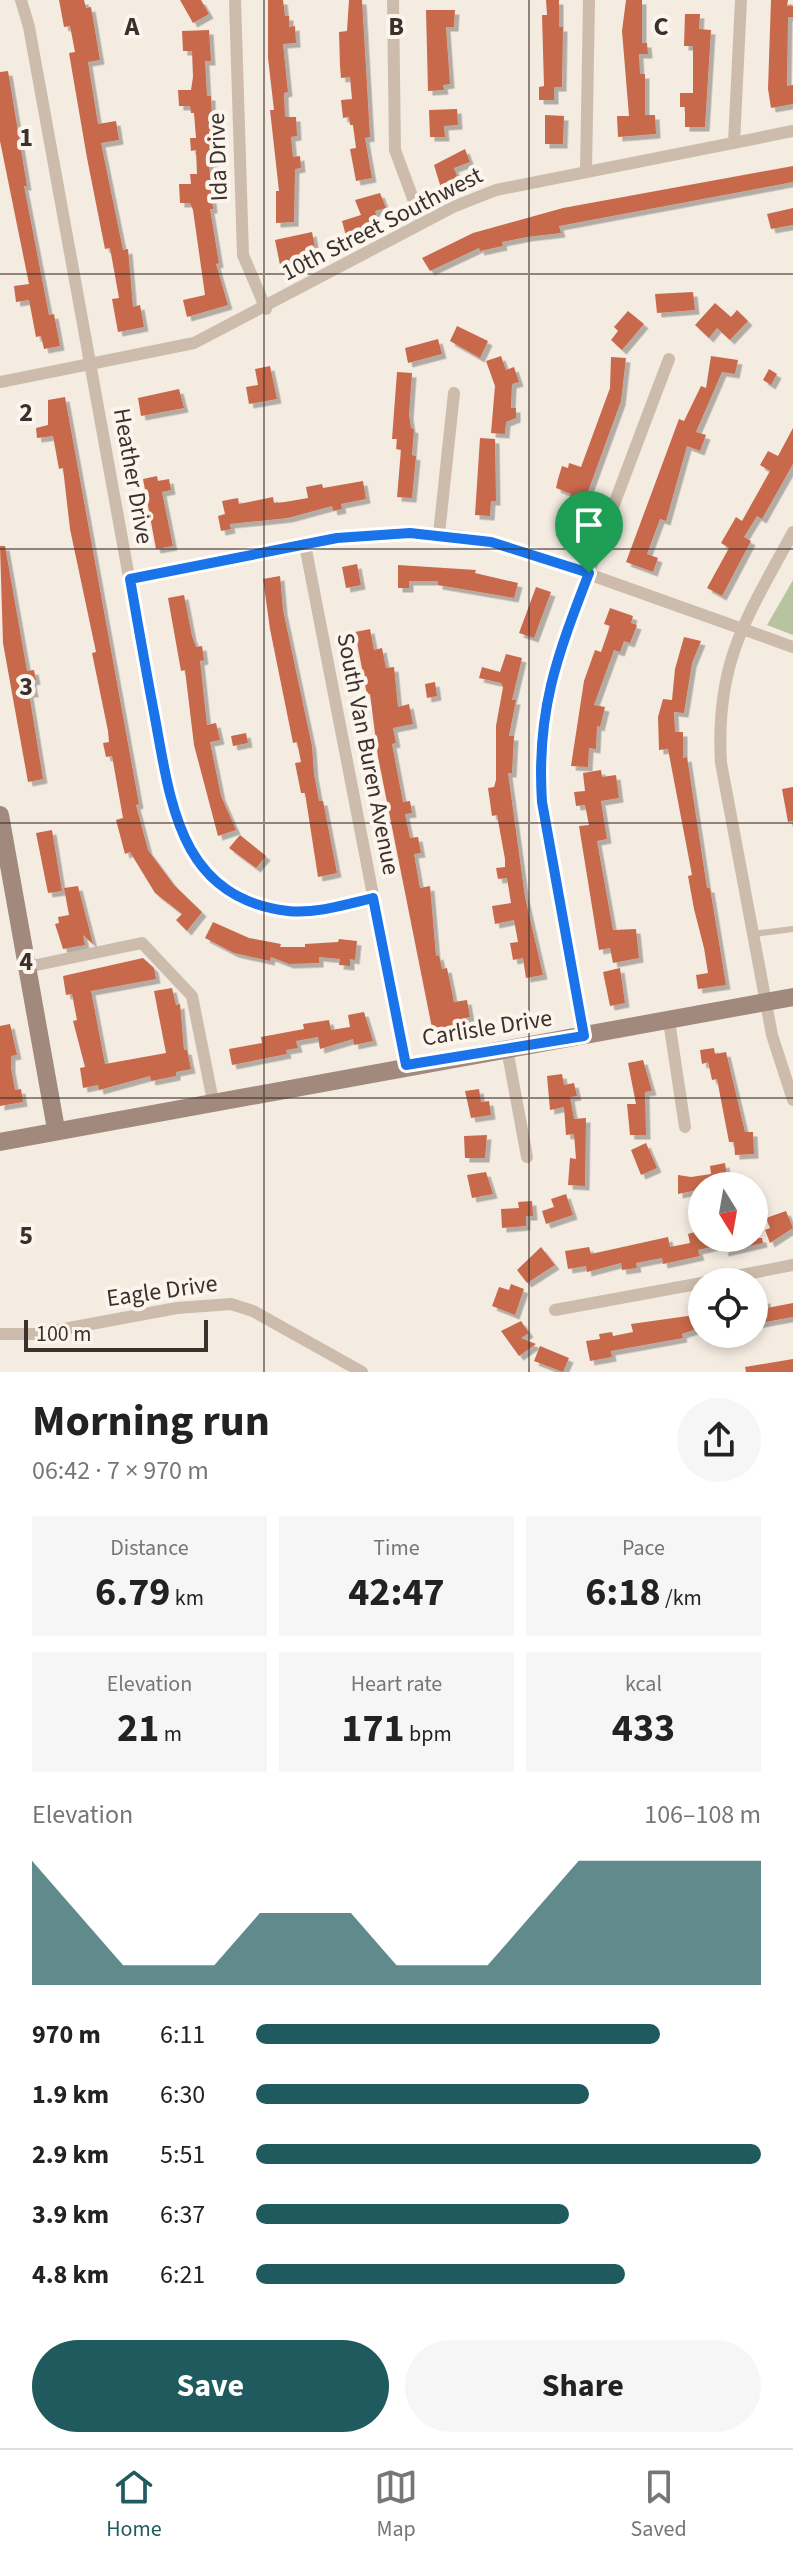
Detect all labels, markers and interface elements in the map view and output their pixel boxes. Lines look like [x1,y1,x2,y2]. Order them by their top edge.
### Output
text: A [124,8,141,45]
text: B [388,8,404,45]
text: C [653,8,669,45]
street label: Ida Drive [199,112,237,202]
text: 1 [19,119,33,156]
street label: 10th Street Southwest [275,158,489,290]
text: 2 [19,394,33,431]
street label: Heather Drive [104,405,162,547]
pin [555,491,623,573]
icon: arrive [567,503,611,547]
street label: South Van Buren Avenue [327,630,409,878]
text: 3 [19,668,33,705]
text: 4 [19,943,33,980]
street label: Carlisle Drive [420,1000,554,1056]
north arrow [688,1172,768,1252]
map controls [688,1172,768,1348]
text: 5 [19,1217,33,1254]
street label: Eagle Drive [104,1266,220,1316]
button: locate [688,1268,768,1348]
scale bar [24,1316,208,1352]
text: 100 m [36,1318,91,1350]
text: Morning run [32,1390,270,1453]
button: share [677,1398,761,1482]
text: 06:42 · 7 × 970 m [32,1452,209,1489]
text: Distance [110,1532,189,1564]
text: Time [373,1532,420,1564]
text: Pace [622,1532,665,1564]
text: 6.79 [95,1564,170,1621]
text: 42:47 [348,1564,445,1621]
text: 6:18 [585,1564,661,1621]
text: km [170,1582,204,1614]
text: /km [661,1582,702,1614]
text: Elevation [107,1668,192,1700]
text: Heart rate [351,1668,442,1700]
text: kcal [625,1668,662,1700]
text: 21 [117,1700,159,1757]
text: 171 [341,1700,405,1757]
text: 433 [612,1700,675,1757]
text: m [159,1718,182,1750]
text: bpm [405,1718,452,1750]
text: Elevation [32,1796,133,1833]
text: 106–108 m [644,1796,761,1833]
text: 970 m [32,2016,101,2053]
text: 6:11 [160,2016,205,2053]
text: 1.9 km [32,2076,109,2113]
text: 6:30 [160,2076,205,2113]
text: 2.9 km [32,2136,109,2173]
text: 5:51 [160,2136,205,2173]
text: 3.9 km [32,2196,109,2233]
text: 6:37 [160,2196,205,2233]
text: 4.8 km [32,2256,109,2293]
text: 6:21 [160,2256,205,2293]
button: Save [32,2340,389,2432]
button: Share [405,2340,761,2432]
tab: Home [106,2465,162,2545]
tab: Map [374,2465,418,2545]
tab: Saved [631,2465,687,2545]

